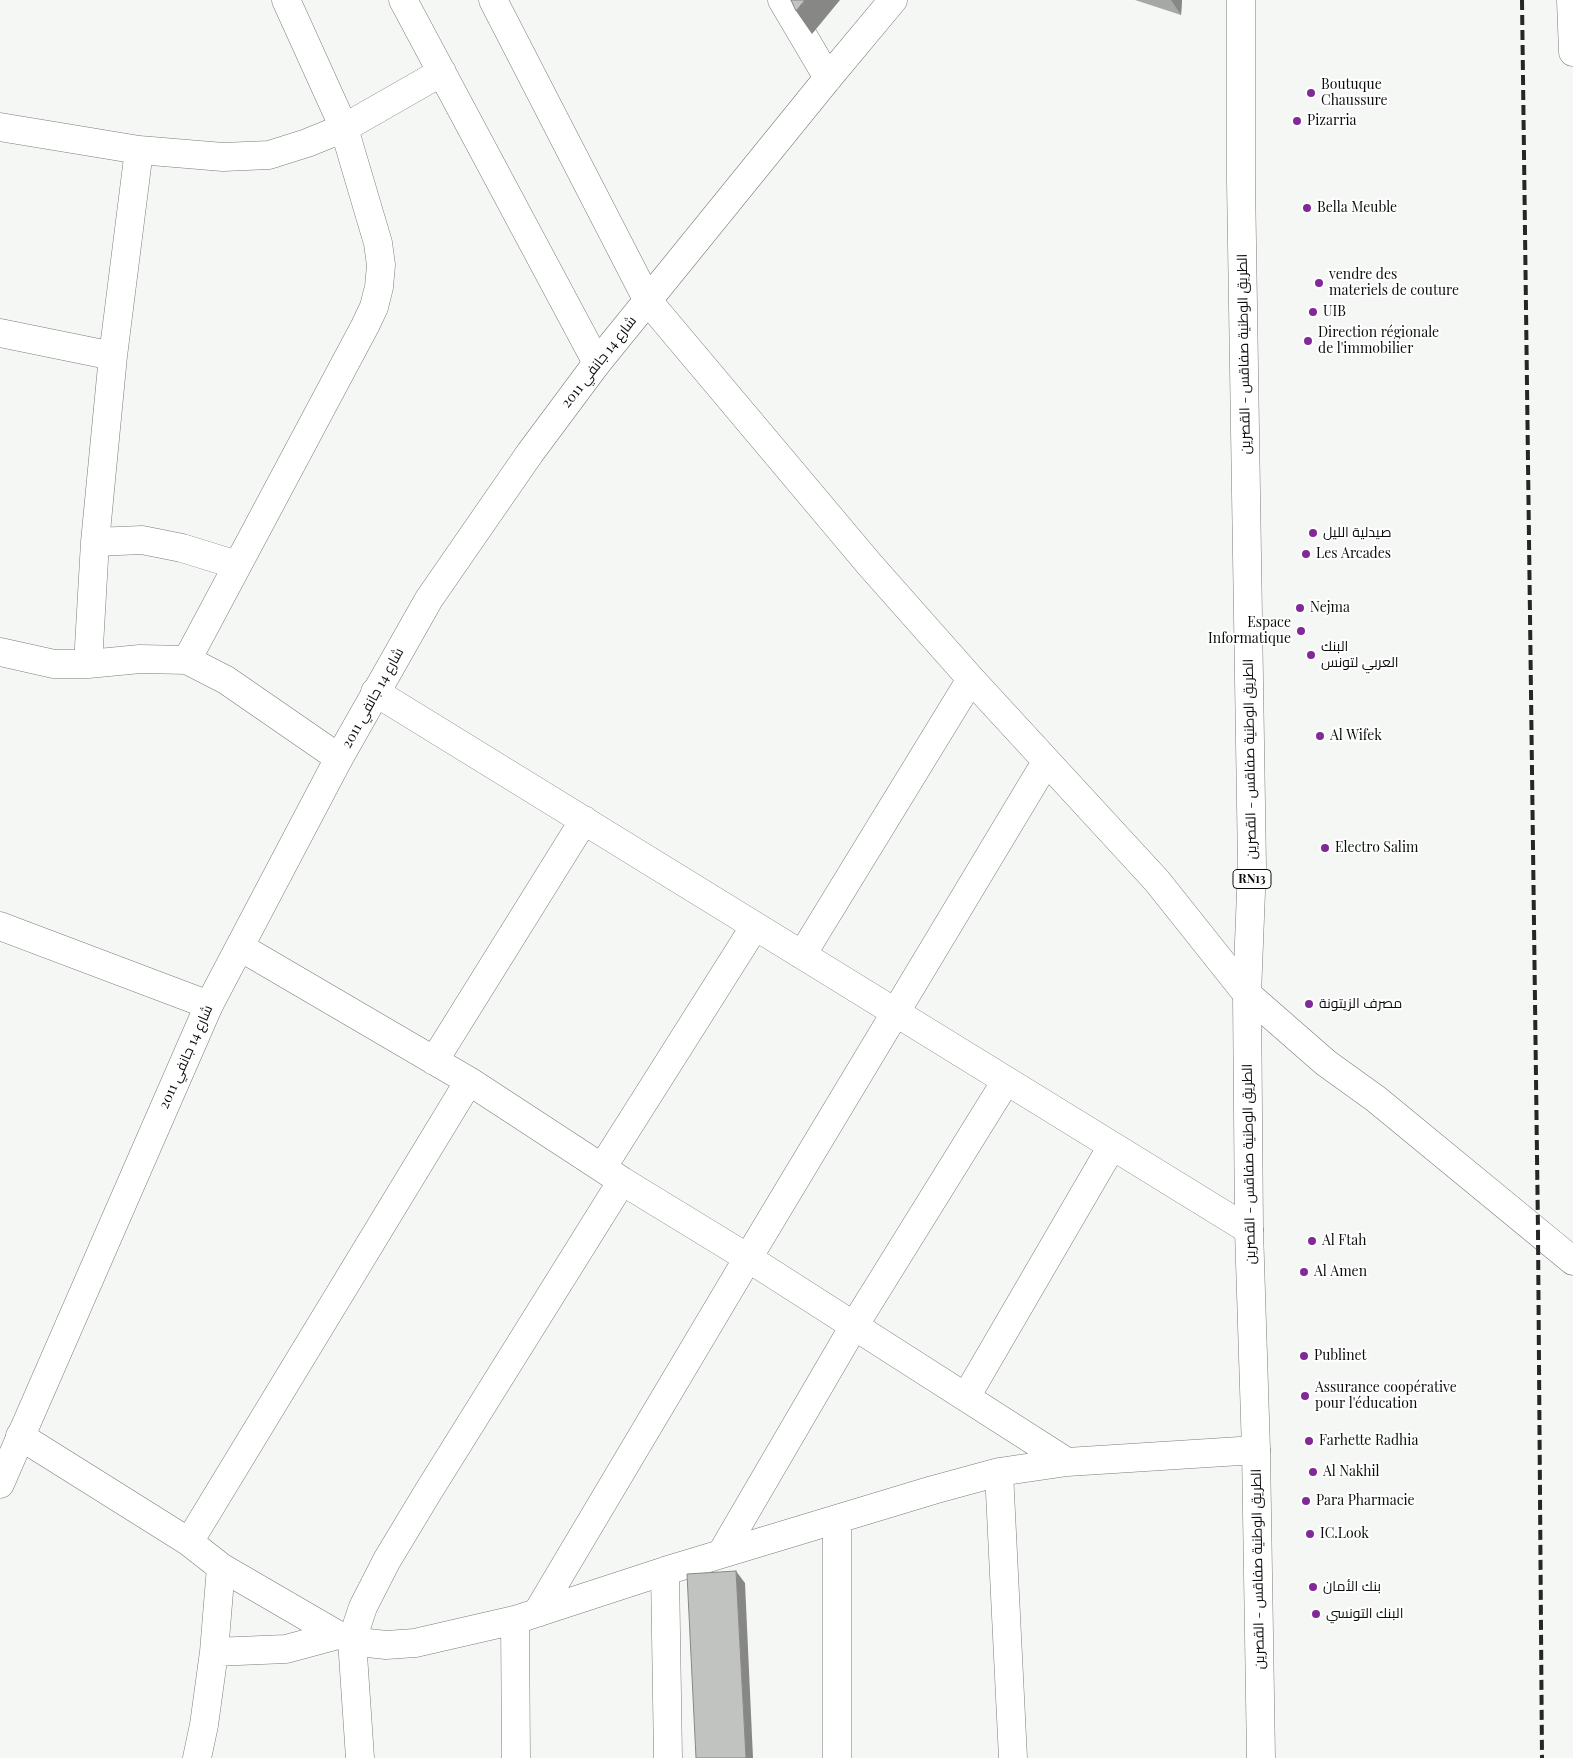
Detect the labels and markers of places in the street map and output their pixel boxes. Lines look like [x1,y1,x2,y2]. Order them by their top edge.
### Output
place label: Boutuque Chaussure [1321,77,1388,110]
marker: Boutuque Chaussure [1305,87,1317,99]
place label: Pizarria [1307,113,1356,129]
marker: Pizarria [1291,115,1303,127]
place label: Bella Meuble [1317,200,1397,216]
marker: Bella Meuble [1301,202,1313,214]
place label: vendre des materiels de couture [1329,267,1459,300]
marker: vendre des materiels de couture [1313,277,1325,289]
place label: UIB [1323,304,1346,320]
marker: UIB [1307,306,1319,318]
place label: Direction régionale de l'immobilier [1318,325,1439,358]
marker: Direction régionale de l'immobilier [1302,335,1314,347]
place label: صيدلية الليل [1323,525,1391,541]
marker: صيدلية الليل [1307,527,1319,539]
place label: Les Arcades [1316,546,1391,562]
marker: Les Arcades [1300,548,1312,560]
place label: Nejma [1310,600,1350,616]
marker: Nejma [1294,602,1306,614]
place label: Espace Informatique [1208,615,1291,648]
marker: Espace Informatique [1295,625,1307,637]
place label: البنك العربي لتونس [1321,639,1399,672]
marker: البنك العربي لتونس [1305,649,1317,661]
place label: Al Wifek [1330,728,1382,744]
marker: Al Wifek [1314,730,1326,742]
place label: Electro Salim [1335,840,1418,856]
marker: Electro Salim [1319,842,1331,854]
place label: مصرف الزيتونة [1319,996,1402,1012]
marker: مصرف الزيتونة [1303,998,1315,1010]
place label: Al Ftah [1322,1233,1366,1249]
marker: Al Ftah [1306,1235,1318,1247]
place label: Al Amen [1314,1264,1367,1280]
marker: Al Amen [1298,1266,1310,1278]
place label: Publinet [1314,1348,1367,1364]
marker: Publinet [1298,1350,1310,1362]
place label: Assurance coopérative pour l'éducation [1315,1380,1457,1412]
marker: Assurance coopérative pour l'éducation [1299,1390,1311,1402]
place label: Farhette Radhia [1319,1433,1418,1449]
marker: Farhette Radhia [1303,1435,1315,1447]
place label: Al Nakhil [1323,1464,1379,1480]
marker: Al Nakhil [1307,1466,1319,1478]
place label: Para Pharmacie [1316,1493,1415,1509]
marker: Para Pharmacie [1300,1495,1312,1507]
place label: IC.Look [1320,1526,1369,1542]
marker: IC.Look [1304,1528,1316,1540]
place label: بنك الأمان [1323,1579,1381,1595]
marker: بنك الأمان [1307,1581,1319,1593]
place label: البنك التونسي [1326,1606,1403,1622]
marker: البنك التونسي [1310,1608,1322,1620]

